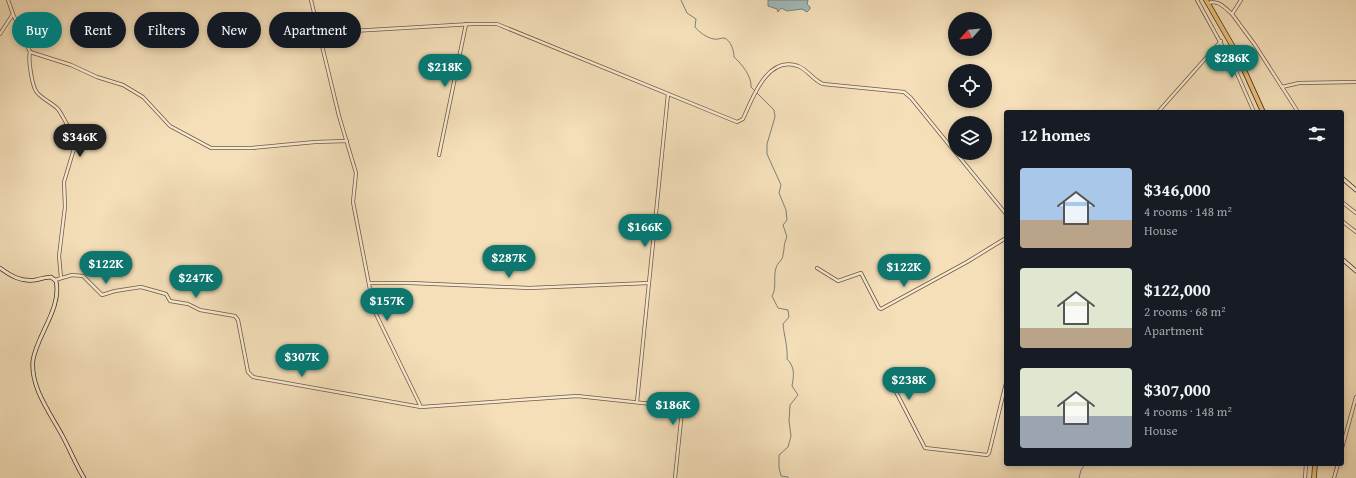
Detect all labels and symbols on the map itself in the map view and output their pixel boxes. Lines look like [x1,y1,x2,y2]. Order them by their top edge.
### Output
north arrow [948,12,992,56]
pin: $286K [1204,45,1260,79]
pin: $218K [417,54,473,88]
pin: $346K [52,124,108,158]
pin: $166K [617,214,673,248]
pin: $287K [481,245,537,279]
pin: $122K [78,251,134,285]
pin: $122K [876,254,932,288]
pin: $247K [168,265,224,299]
pin: $157K [359,288,415,322]
pin: $307K [274,344,330,378]
pin: $238K [881,367,937,401]
pin: $186K [645,392,701,426]

